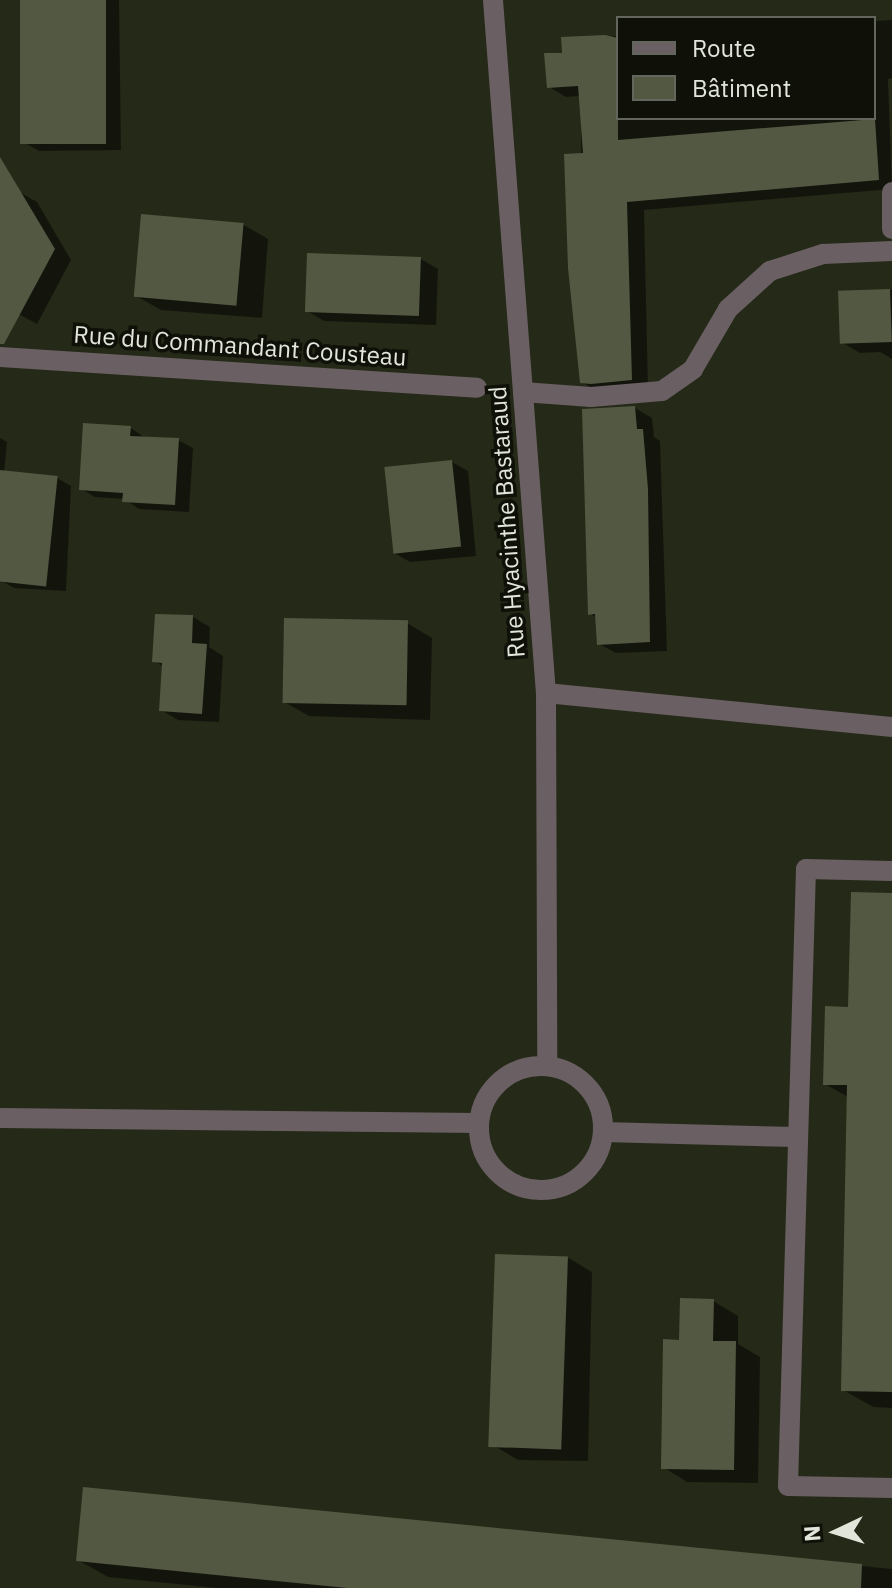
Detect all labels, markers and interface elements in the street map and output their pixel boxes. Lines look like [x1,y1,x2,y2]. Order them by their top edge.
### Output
legend [616,16,876,120]
text: Route [692,32,756,64]
text: Bâtiment [692,72,791,104]
street label: Rue du Commandant Cousteau [73,320,407,372]
street label: Rue Hyacinthe Bastaraud [483,385,531,659]
north arrow [796,1492,876,1572]
text: N [797,1525,827,1543]

